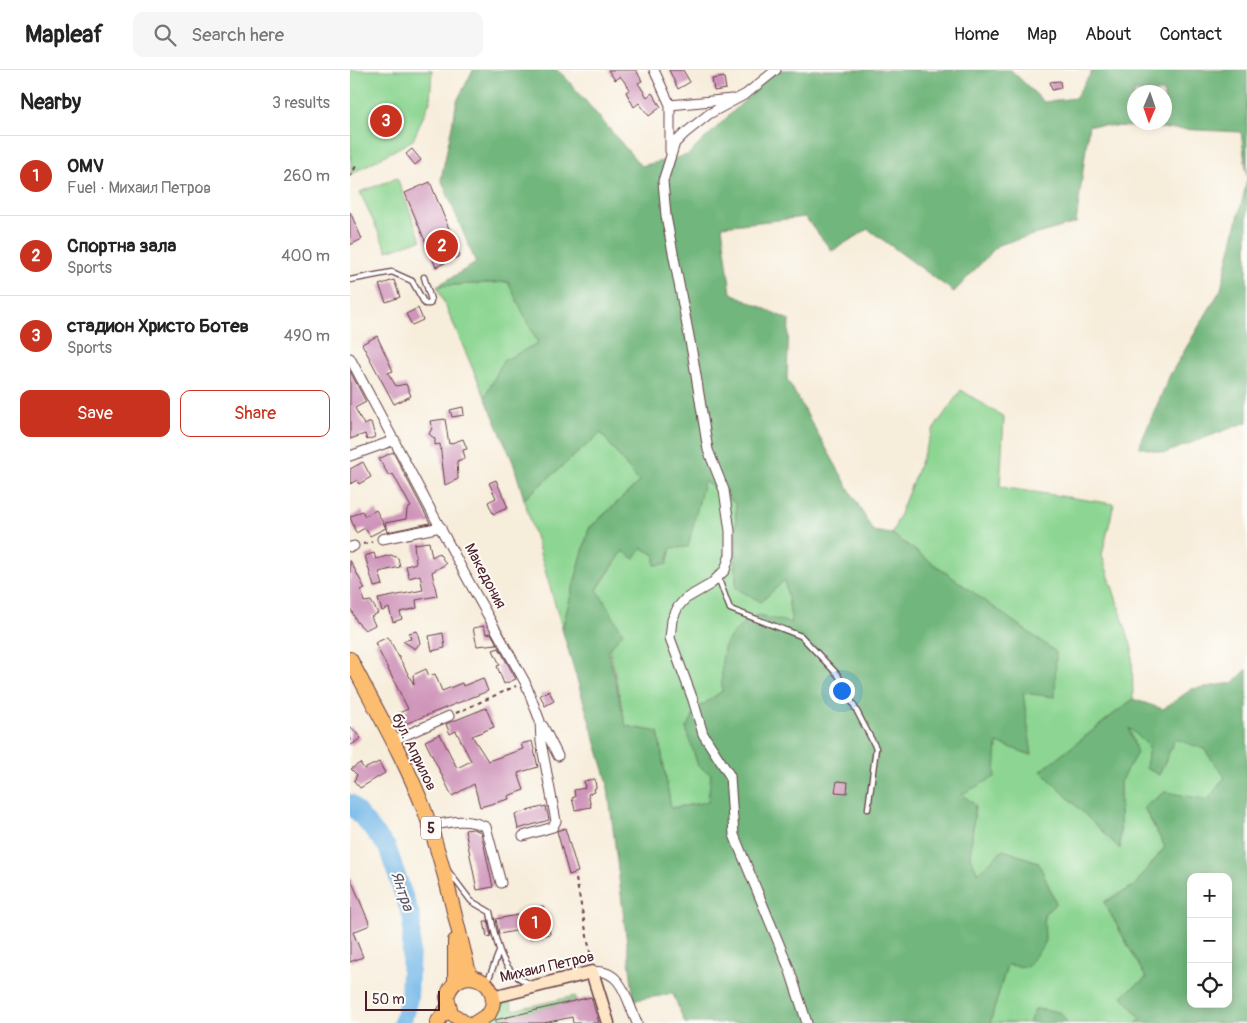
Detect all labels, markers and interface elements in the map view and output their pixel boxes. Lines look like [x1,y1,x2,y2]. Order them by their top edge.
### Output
search box [133,12,483,57]
text: Mapleaf [25,20,103,49]
icon: search [151,21,179,49]
text: Search here [191,23,284,47]
text: Home [954,23,999,46]
text: Map [1027,23,1057,46]
text: About [1085,23,1131,46]
text: Contact [1159,23,1222,46]
north arrow [1127,85,1172,130]
text: Nearby [20,89,81,116]
text: 3 results [272,93,330,113]
pin: 3 [370,102,402,140]
text: OMV [67,154,104,178]
text: 1 [33,166,39,186]
text: 260 m [283,166,330,186]
text: Fuel · Михаил Петров [67,178,211,198]
pin: 2 [426,227,458,265]
text: Спортна зала [67,234,176,258]
text: 2 [32,246,40,266]
text: 400 m [281,246,330,266]
text: Sports [67,258,112,278]
text: стадион Христо Ботев [67,314,249,338]
text: 3 [32,326,40,346]
text: 490 m [284,326,330,346]
text: Sports [67,338,112,358]
button: Save [20,390,170,437]
button: Share [180,390,330,437]
street label: Македония [460,540,510,612]
your location [829,678,855,704]
street label: бул. Априлов [387,710,441,794]
road number: 5 [421,816,441,840]
water label: Янтра [386,869,419,915]
map controls [1187,873,1232,1008]
button: + [1187,873,1232,918]
pin: 1 [519,904,551,942]
button: − [1187,918,1232,963]
street label: Михаил Петров [498,947,596,987]
button: locate [1187,963,1232,1008]
scale bar [365,988,440,1011]
text: 50 m [372,991,405,1008]

